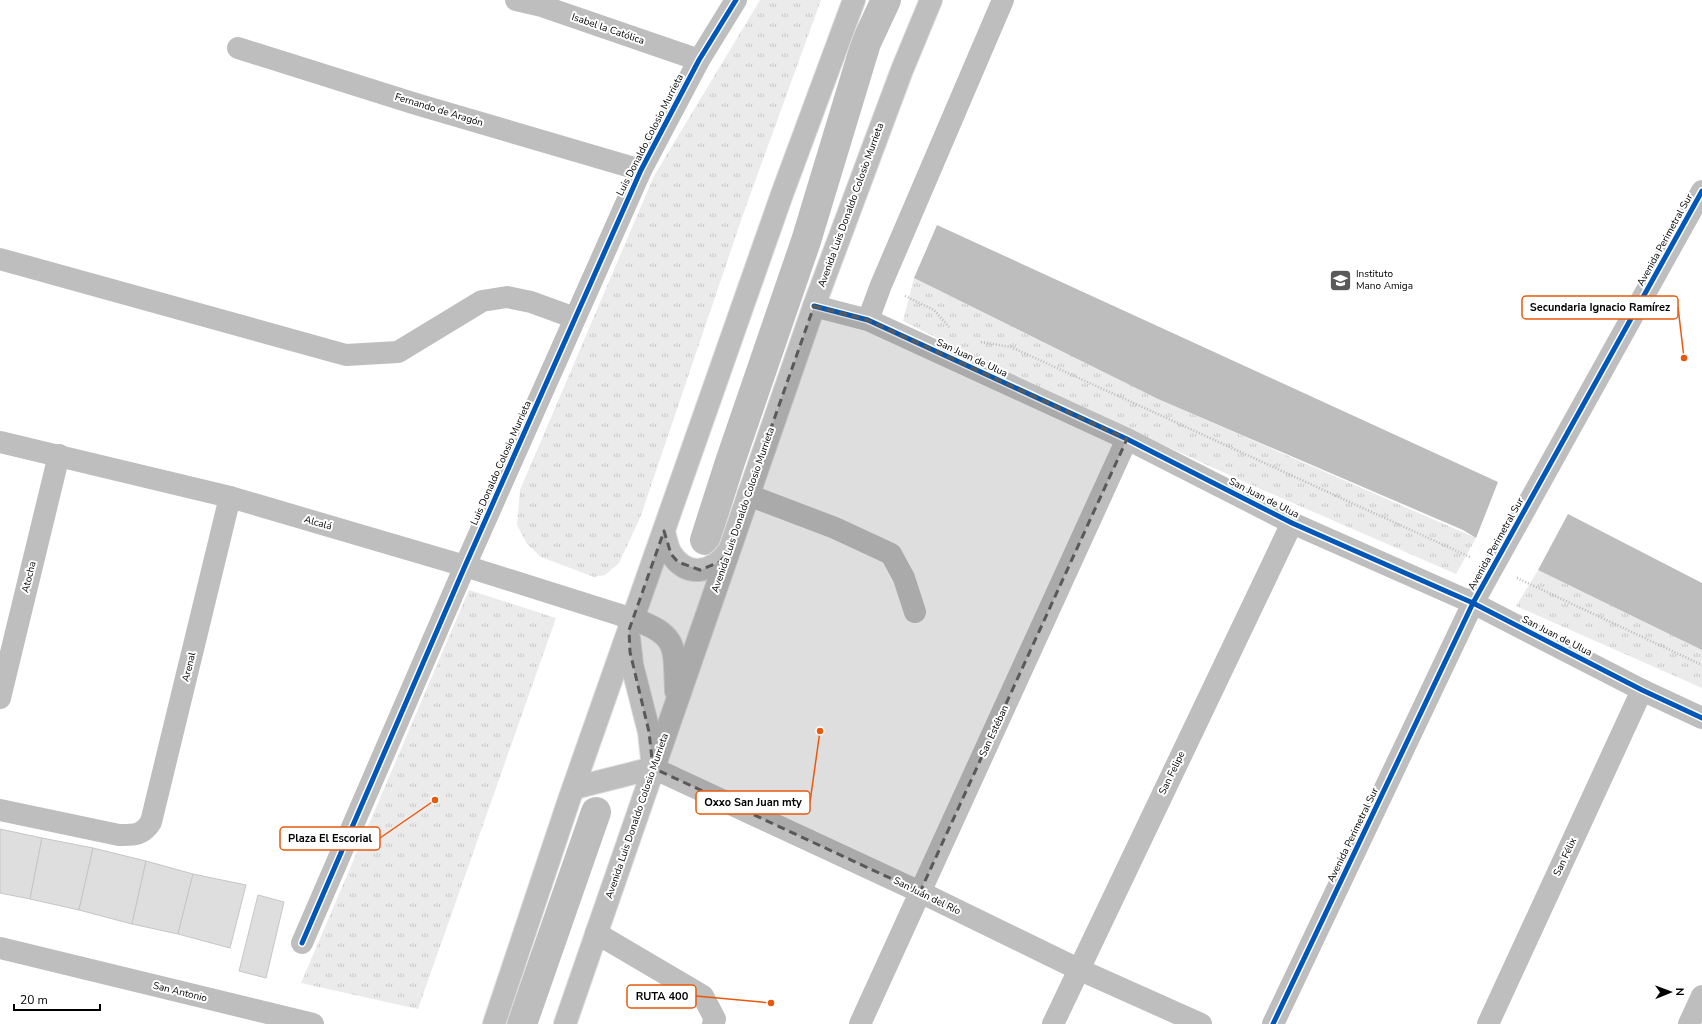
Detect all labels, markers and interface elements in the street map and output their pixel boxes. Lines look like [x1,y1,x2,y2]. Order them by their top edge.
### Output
street label: Isabel la Católica [570,10,646,48]
street label: Luis Donaldo Colosio Murrieta [613,72,687,198]
street label: Fernando de Aragón [393,90,485,130]
street label: Avenida Luis Donaldo Colosio Murrieta [815,121,887,289]
street label: Avenida Perimetral Sur [1634,191,1696,289]
school or university icon: Instituto Mano Amiga [1328,267,1354,293]
place label: Instituto Mano Amiga [1356,267,1413,293]
callout: Secundaria Ignacio Ramírez [1522,296,1678,319]
text: Secundaria Ignacio Ramírez [1530,300,1670,315]
street label: San Juan de Ulua [934,335,1010,381]
street label: Luis Donaldo Colosio Murrieta [467,399,535,527]
street label: Avenida Luis Donaldo Colosio Murrieta [708,425,778,595]
street label: San Juan de Ulua [1227,474,1301,522]
street label: Avenida Perimetral Sur [1465,495,1527,593]
street label: Alcalá [302,512,334,534]
street label: Atocha [18,560,40,594]
street label: San Juan de Ulua [1520,612,1594,660]
street label: Arenal [179,651,199,683]
street label: San Estéban [976,703,1012,759]
street label: Avenida Luis Donaldo Colosio Murrieta [602,731,672,901]
street label: San Felipe [1155,749,1189,797]
street label: Avenida Perimetral Sur [1324,785,1382,885]
callout: Oxxo San Juan mty [696,791,810,814]
text: Oxxo San Juan mty [704,795,802,810]
callout: Plaza El Escorial [280,827,380,850]
text: Plaza El Escorial [288,831,372,846]
street label: San Félix [1550,835,1580,878]
street label: San Juán del Río [891,874,963,919]
north arrow [1650,972,1690,1012]
street label: San Antonio [152,979,209,1006]
callout: RUTA 400 [627,985,696,1008]
scale bar [14,986,100,1012]
text: N [1672,988,1687,996]
text: RUTA 400 [636,989,689,1004]
text: 20 m [20,992,48,1008]

